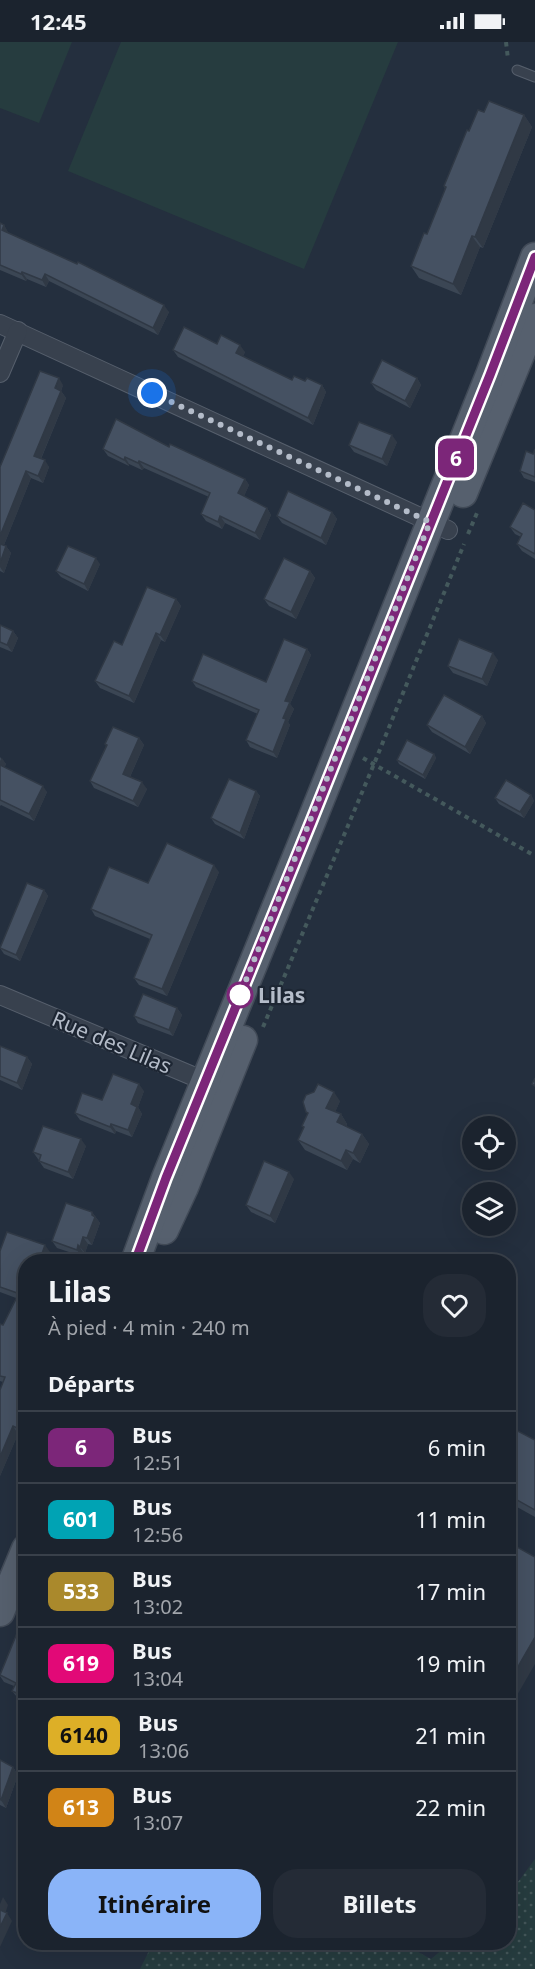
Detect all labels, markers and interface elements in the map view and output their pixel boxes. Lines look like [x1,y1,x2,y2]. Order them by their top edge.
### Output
text: 12:45 [30,6,87,36]
your location [137,378,167,408]
line badge: 6 [436,438,476,478]
text: 6 [450,444,462,472]
place label: Lilas [258,981,305,1009]
marker: Lilas [227,982,253,1008]
street label: Rue des Lilas [48,1004,176,1080]
map controls [462,1116,516,1236]
button: locate [462,1116,516,1170]
button: layers [462,1182,516,1236]
text: Lilas [48,1272,111,1310]
button: heart [423,1274,486,1337]
text: À pied · 4 min · 240 m [48,1314,250,1341]
text: Départs [48,1368,135,1398]
text: Bus [132,1419,172,1449]
text: 6 min [428,1432,486,1462]
text: 6 [75,1433,87,1461]
text: 12:51 [132,1449,183,1476]
text: Bus [132,1491,172,1521]
text: 11 min [415,1504,486,1534]
text: 601 [63,1505,99,1533]
text: 12:56 [132,1521,183,1548]
text: Bus [132,1563,172,1593]
text: 17 min [415,1576,486,1606]
text: 533 [63,1577,99,1605]
text: 13:02 [132,1593,183,1620]
text: Bus [132,1635,172,1665]
text: 19 min [415,1648,486,1678]
text: 619 [63,1649,99,1677]
text: 13:04 [132,1665,183,1692]
text: Bus [138,1707,178,1737]
text: 21 min [415,1720,486,1750]
text: 6140 [60,1721,108,1749]
text: 13:06 [138,1737,189,1764]
text: Bus [132,1779,172,1809]
text: 22 min [415,1792,486,1822]
text: 613 [63,1793,99,1821]
text: 13:07 [132,1809,183,1836]
button: Itinéraire [48,1869,261,1938]
button: Billets [273,1869,486,1938]

